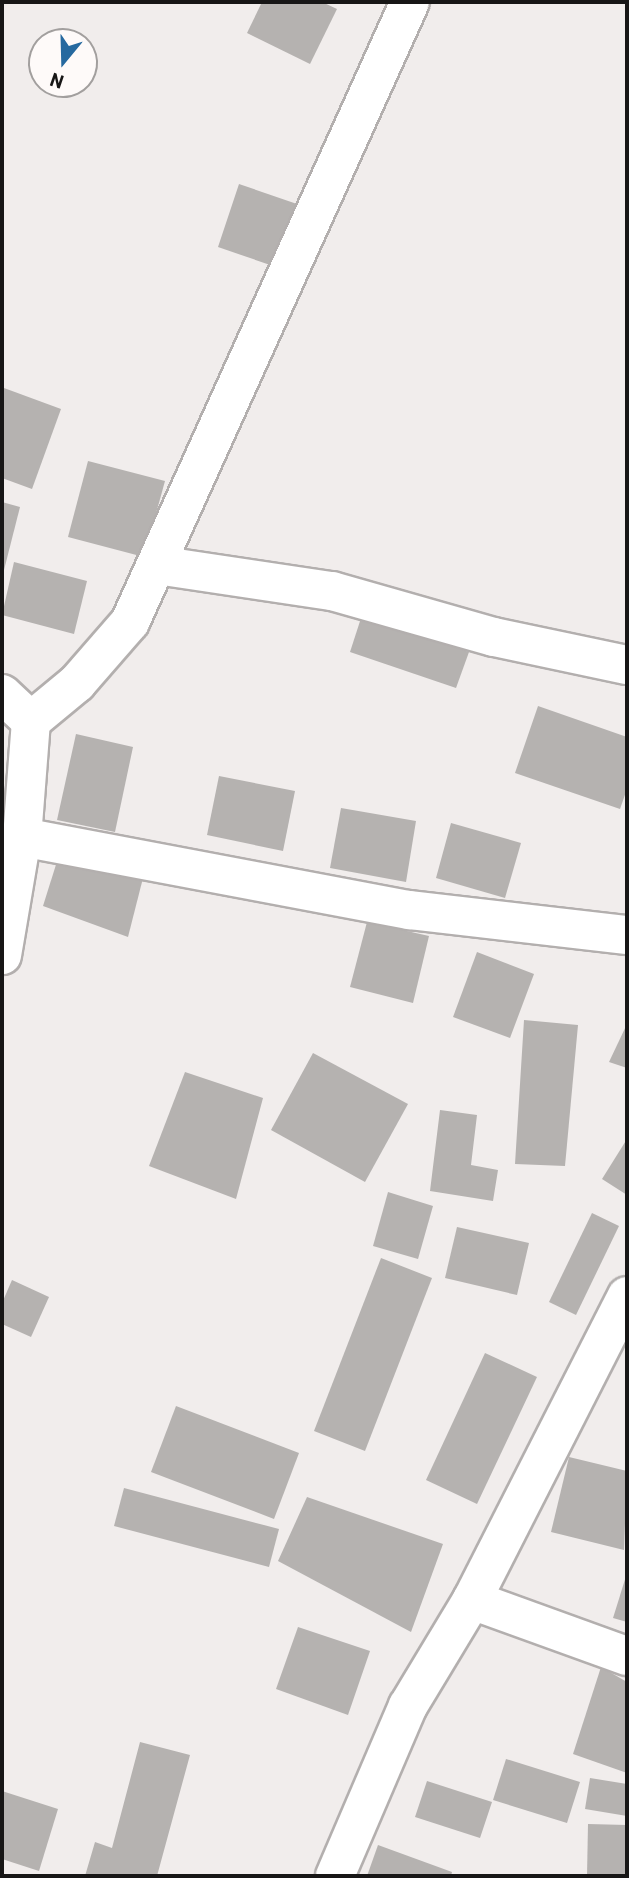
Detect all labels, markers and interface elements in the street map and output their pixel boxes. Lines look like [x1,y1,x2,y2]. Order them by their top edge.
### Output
north arrow [28,28,98,98]
text: N [47,69,66,94]

